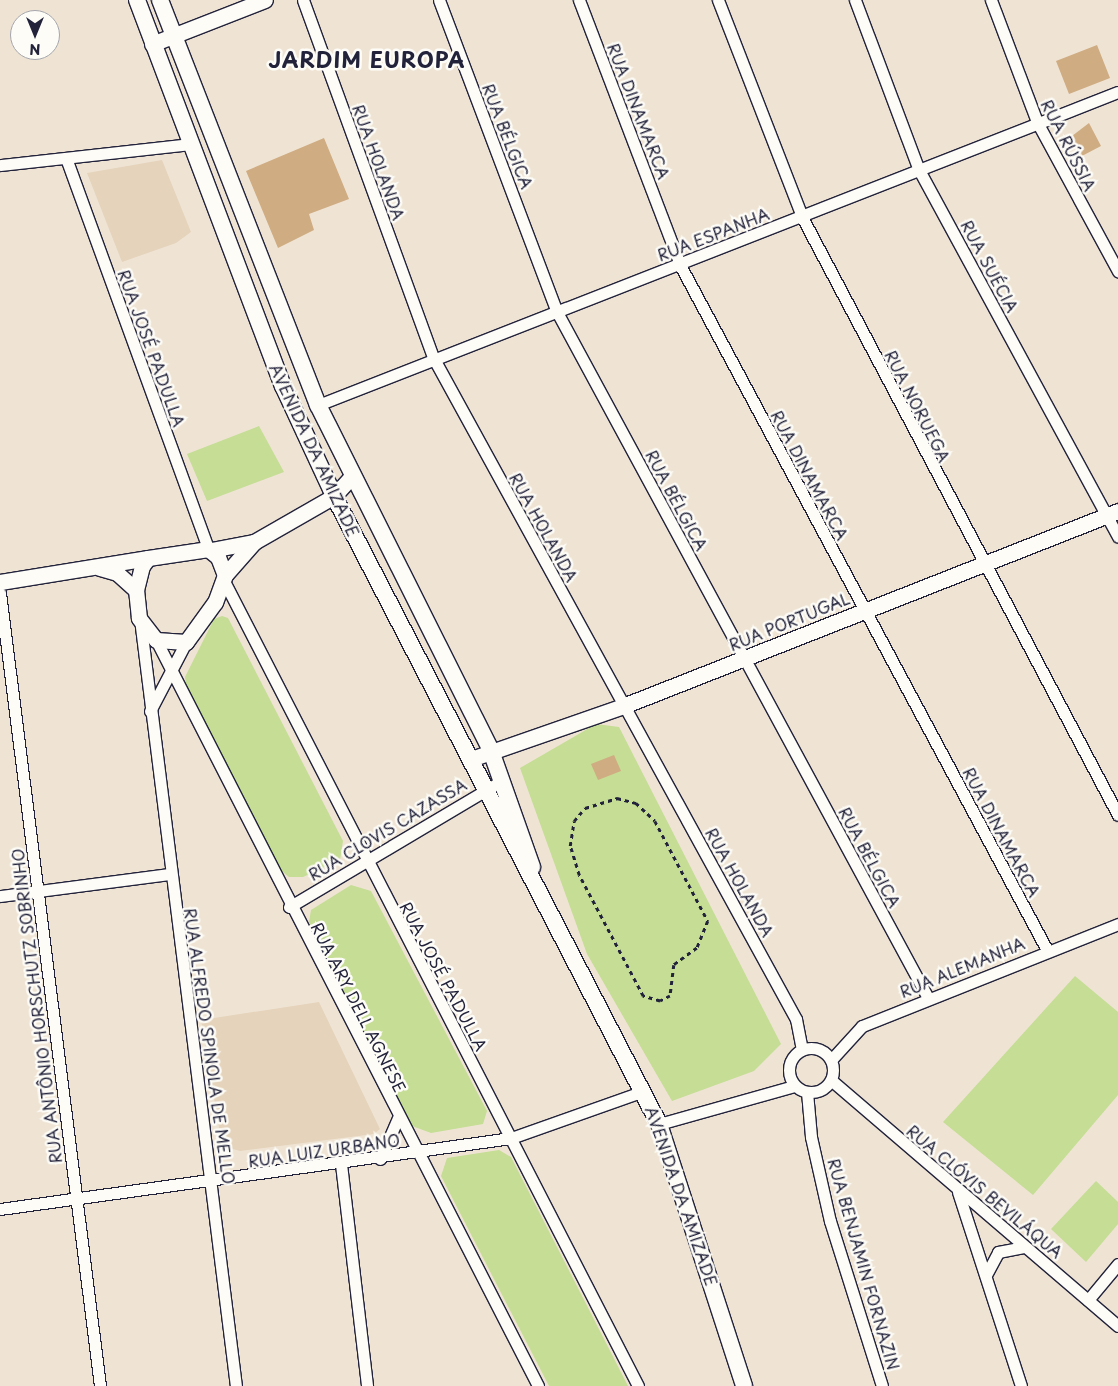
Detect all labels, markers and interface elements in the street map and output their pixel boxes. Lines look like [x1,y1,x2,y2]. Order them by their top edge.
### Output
north arrow [10,10,60,60]
text: N [29,39,41,60]
street label: RUA DINAMARCA [604,39,674,183]
district label: JARDIM EUROPA [269,46,465,72]
street label: RUA BÉLGICA [479,80,537,192]
street label: RUA RÚSSIA [1038,96,1100,194]
street label: RUA HOLANDA [349,101,409,223]
street label: RUA ESPANHA [653,203,773,265]
street label: RUA SUÉCIA [958,216,1022,316]
street label: RUA JOSÉ PADULLA [115,267,189,429]
street label: RUA NORUEGA [882,347,954,465]
street label: AVENIDA DA AMIZADE [267,361,363,539]
street label: RUA DINAMARCA [767,406,853,544]
street label: RUA BÉLGICA [642,446,712,554]
street label: RUA HOLANDA [506,469,582,585]
street label: RUA PORTUGAL [725,588,853,654]
street label: RUA DINAMARCA [959,763,1045,901]
street label: RUA CLOVIS CAZASSA [304,774,470,884]
street label: RUA BÉLGICA [835,803,905,911]
street label: RUA HOLANDA [702,824,778,940]
street label: RUA ANTÔNIO HORSCHUTZ SOBRINHO [7,845,65,1167]
street label: RUA JOSÉ PADULLA [397,898,491,1054]
street label: RUA ALFREDO SPINOLA DE MELLO [181,904,239,1188]
street label: RUA ARY DELL AGNESE [307,917,411,1097]
street label: RUA ALEMANHA [896,933,1028,1001]
street label: AVENIDA DA AMIZADE [642,1104,722,1288]
street label: RUA CLÓVIS BEVILÁQUA [903,1120,1067,1262]
street label: RUA LUIZ URBANO [247,1130,401,1170]
street label: RUA BENJAMIN FORNAZIN [824,1155,904,1373]

